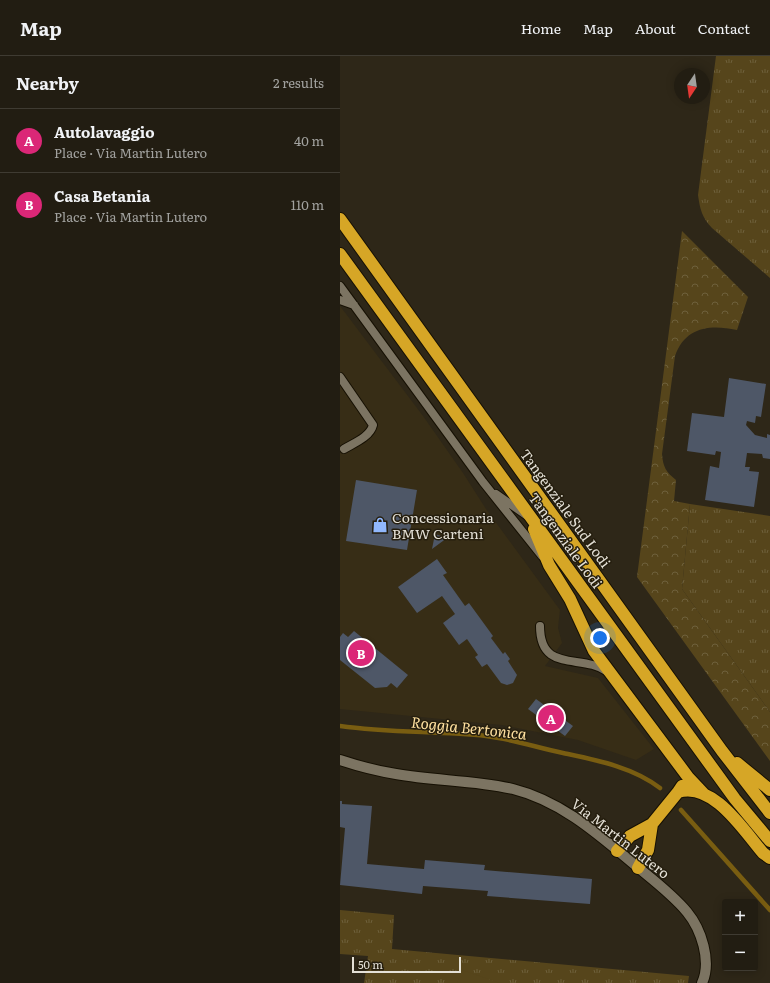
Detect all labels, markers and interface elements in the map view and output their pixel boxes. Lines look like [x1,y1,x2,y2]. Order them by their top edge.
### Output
text: Map [20,14,62,42]
text: Home [521,18,561,38]
text: Map [583,18,613,38]
text: About [635,18,676,38]
text: Contact [698,18,750,38]
north arrow [674,68,710,104]
text: Nearby [16,70,79,95]
text: 2 results [273,73,324,92]
text: Autolavaggio [54,120,155,143]
text: A [24,131,34,150]
text: 40 m [294,131,324,150]
text: Place · Via Martin Lutero [54,143,207,162]
text: Casa Betania [54,184,151,207]
text: B [25,195,33,214]
text: 110 m [291,195,324,214]
text: Place · Via Martin Lutero [54,207,207,226]
street label: Tangenziale Sud Lodi [516,445,616,572]
street label: Tangenziale Lodi [524,488,608,592]
place label: Concessionaria BMW Carteni [392,507,494,543]
shop icon: Concessionaria BMW Carteni [371,516,389,534]
your location [590,628,610,648]
pin: B [348,638,374,668]
pin: A [538,703,564,733]
water label: Roggia Bertonica [410,709,528,745]
street label: Via Martin Lutero [568,793,674,883]
map controls [722,899,758,971]
button: + [722,899,758,935]
button: − [722,935,758,971]
scale bar [352,955,461,974]
text: 50 m [358,956,383,972]

